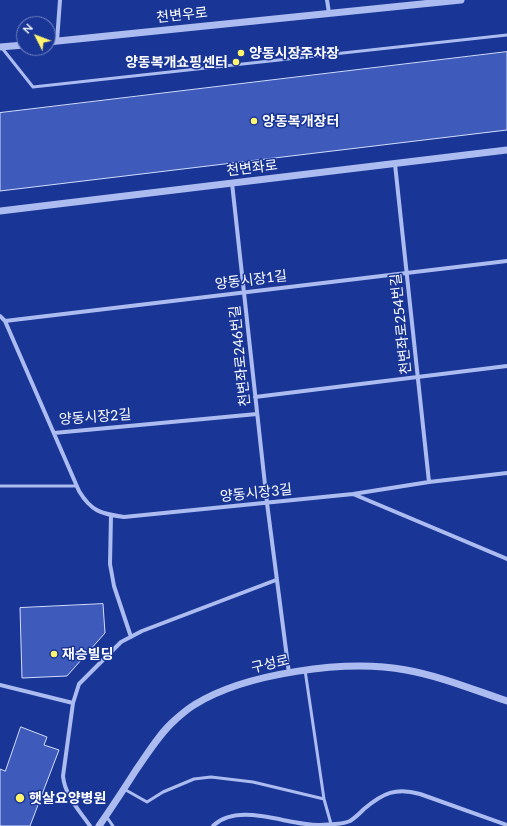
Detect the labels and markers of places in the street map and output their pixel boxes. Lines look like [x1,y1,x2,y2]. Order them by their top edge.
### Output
place label: 양동시장주차장 [249,45,339,61]
marker: 양동시장주차장 [236,48,246,58]
place label: 양동복개쇼핑센터 [125,54,228,70]
marker: 양동복개쇼핑센터 [231,57,241,67]
place label: 양동복개장터 [262,113,339,129]
marker: 양동복개장터 [249,116,259,126]
place label: 재승빌딩 [62,646,114,662]
marker: 재승빌딩 [49,649,59,659]
place label: 햇살요양병원 [29,790,106,806]
marker: 햇살요양병원 [14,792,26,804]

